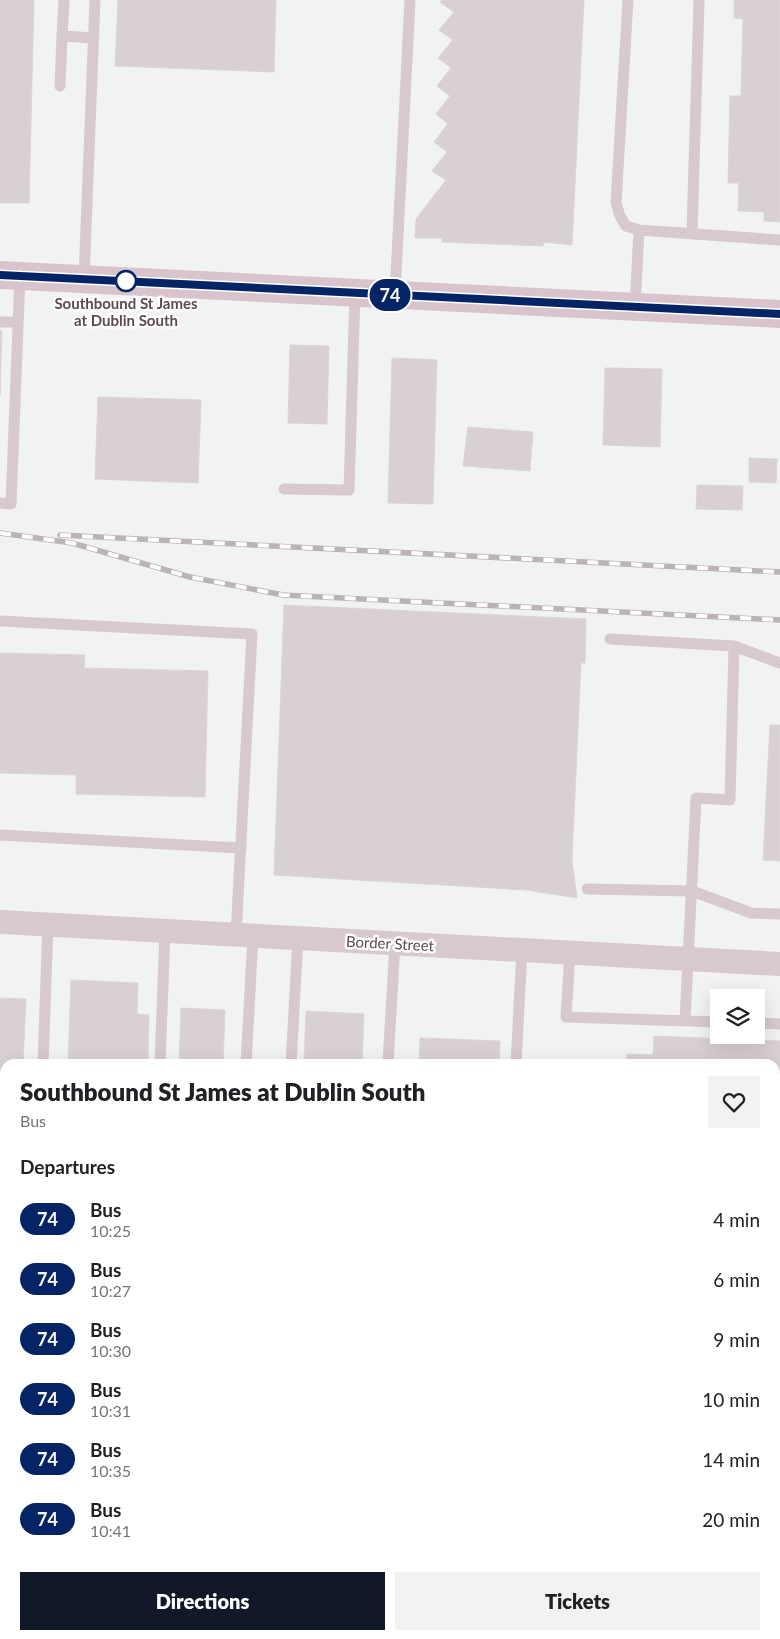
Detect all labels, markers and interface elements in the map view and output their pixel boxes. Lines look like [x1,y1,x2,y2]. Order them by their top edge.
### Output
marker: Southbound St James at Dublin South [115,270,137,292]
line badge: 74 [368,279,412,311]
text: 74 [380,284,400,306]
place label: Southbound St James at Dublin South [54,294,198,329]
street label: Border Street [346,932,435,954]
map controls [710,989,765,1044]
button: layers [710,989,765,1044]
button: heart [708,1076,760,1128]
text: Southbound St James at Dublin South [20,1077,425,1106]
text: Bus [20,1111,46,1130]
text: Departures [20,1155,115,1178]
text: Bus [90,1198,121,1221]
text: 74 [37,1208,58,1230]
text: 4 min [713,1208,760,1231]
text: 10:25 [90,1221,131,1240]
text: Bus [90,1258,121,1281]
text: 74 [37,1268,58,1290]
text: 6 min [713,1268,760,1291]
text: 10:27 [90,1281,131,1300]
text: Bus [90,1318,121,1341]
text: 74 [37,1328,58,1350]
text: 9 min [713,1328,760,1351]
text: 10:30 [90,1341,131,1360]
text: Bus [90,1378,121,1401]
text: 74 [37,1388,58,1410]
text: 10 min [702,1388,760,1411]
text: 10:31 [90,1401,131,1420]
text: Bus [90,1438,121,1461]
text: 74 [37,1448,58,1470]
text: 14 min [702,1448,760,1471]
text: 10:35 [90,1461,131,1480]
text: Bus [90,1498,121,1521]
text: 74 [37,1508,58,1530]
text: 20 min [702,1508,760,1531]
text: 10:41 [90,1521,131,1540]
button: Directions [20,1572,385,1630]
button: Tickets [395,1572,760,1630]

